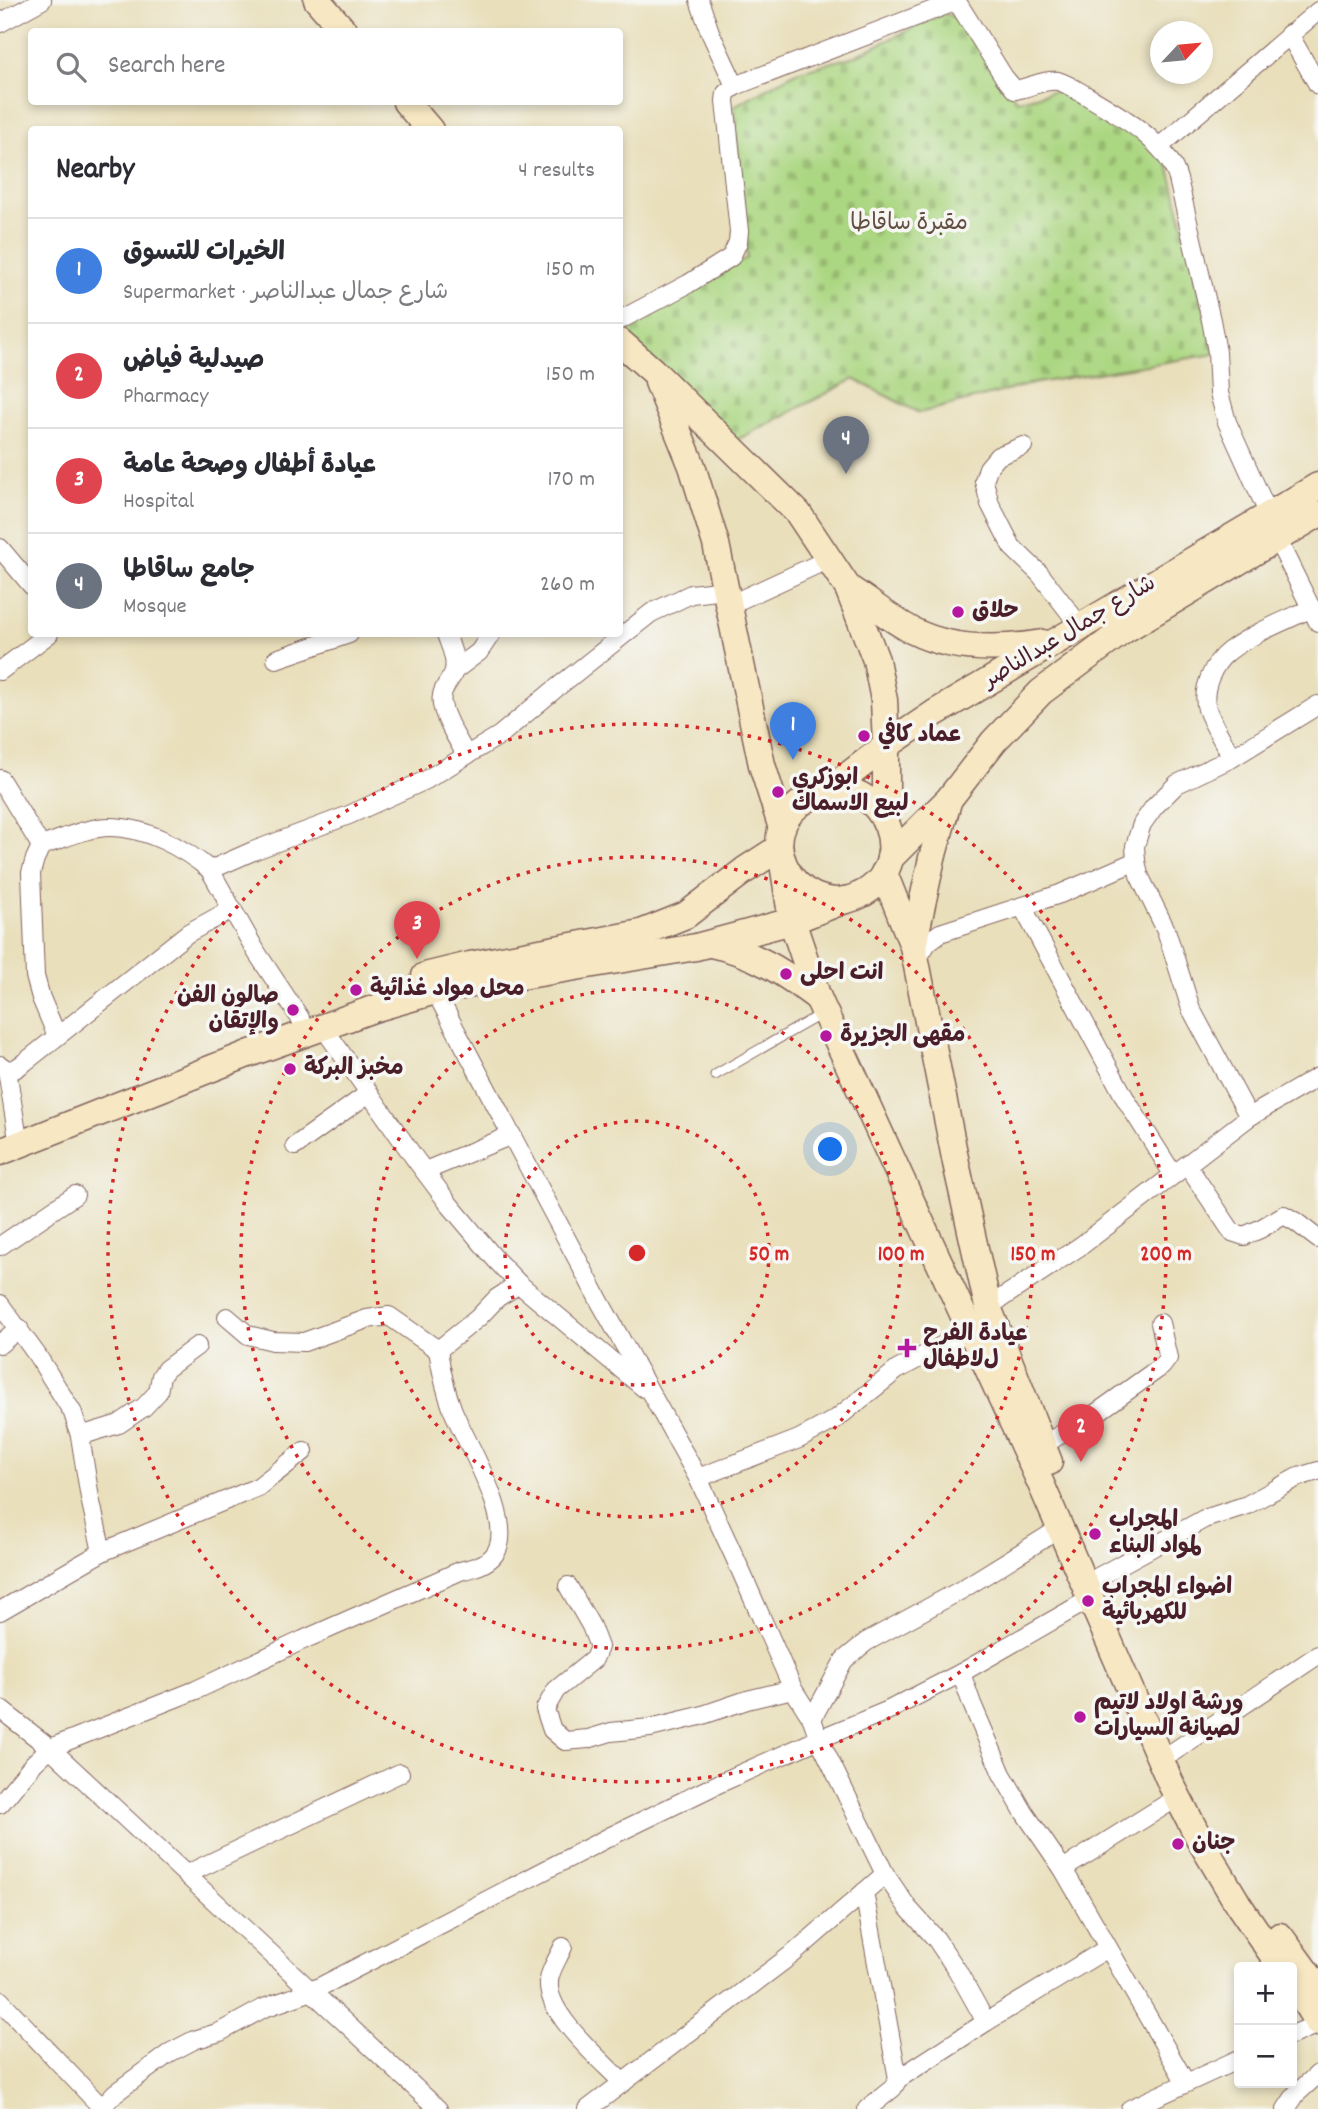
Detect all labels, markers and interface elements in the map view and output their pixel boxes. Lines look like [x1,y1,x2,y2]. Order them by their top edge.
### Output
north arrow [1150,21,1213,84]
search box [28,28,623,105]
icon: search [52,48,90,86]
text: Search here [108,48,226,85]
text: Nearby [56,150,134,193]
text: 4 results [518,155,595,188]
park label: مقبرة ساقاطا [850,208,968,241]
text: الخيرات للتسوق [123,235,285,272]
text: 1 [76,254,82,287]
text: 150 m [546,254,595,287]
text: Supermarket · شارع جمال عبدالناصر [123,277,448,310]
text: صيدلية فياض [123,343,265,380]
text: 2 [74,359,84,392]
text: 150 m [546,359,595,392]
text: Pharmacy [123,381,208,414]
pin: 4 [823,416,869,474]
text: عيادة أطفال وصحة عامة [123,448,376,485]
text: 3 [74,464,84,497]
text: 170 m [548,464,595,497]
text: Hospital [123,486,194,519]
text: جامع ساقاطا [123,553,255,590]
street label: شارع جمال عبدالناصر [975,568,1163,699]
text: 4 [74,569,84,602]
text: 260 m [540,569,595,602]
text: Mosque [123,591,187,624]
place label: حلاق [972,596,1019,629]
marker: حلاق [950,604,966,620]
pin: 1 [770,702,816,760]
place label: عماد كافي [878,717,962,753]
marker: عماد كافي [856,728,872,744]
place label: ابوزكري لبيع اﻻسماك [792,763,908,822]
marker: ابوزكري لبيع اﻻسماك [770,784,786,800]
pin: 3 [394,901,440,959]
place label: انت احلى [800,958,884,991]
marker: انت احلى [778,966,794,982]
place label: محل مواد غذائية [370,974,525,1007]
place label: صالون الفن والإتقان [177,981,279,1040]
marker: محل مواد غذائية [348,982,364,998]
marker: صالون الفن والإتقان [285,1002,301,1018]
place label: مقهى الجزيرة [840,1020,965,1053]
marker: مقهى الجزيرة [818,1028,834,1044]
place label: مخبز البركة [304,1053,404,1086]
marker: مخبز البركة [282,1061,298,1077]
your location [813,1132,847,1166]
centre of rings [625,1241,649,1265]
text: 50 m [749,1241,789,1271]
text: 100 m [878,1241,924,1271]
text: 150 m [1010,1241,1056,1271]
text: 200 m [1140,1241,1192,1271]
place label: عيادة الفرح لﻻطفال [923,1319,1027,1378]
marker: عيادة الفرح لﻻطفال [897,1338,917,1358]
pin: 2 [1058,1404,1104,1462]
place label: المجراب لمواد البناء [1109,1505,1202,1564]
marker: المجراب لمواد البناء [1087,1526,1103,1542]
place label: اضواء المجراب للكهربائية [1102,1572,1232,1631]
marker: اضواء المجراب للكهربائية [1080,1593,1096,1609]
place label: ورشة اوﻻد ﻻتيم لصيانة السيارات [1094,1688,1244,1747]
marker: ورشة اوﻻد ﻻتيم لصيانة السيارات [1072,1709,1088,1725]
place label: جنان [1192,1828,1235,1861]
marker: جنان [1170,1836,1186,1852]
map controls [1234,1962,1297,2088]
button: + [1234,1962,1297,2025]
button: − [1234,2025,1297,2088]

